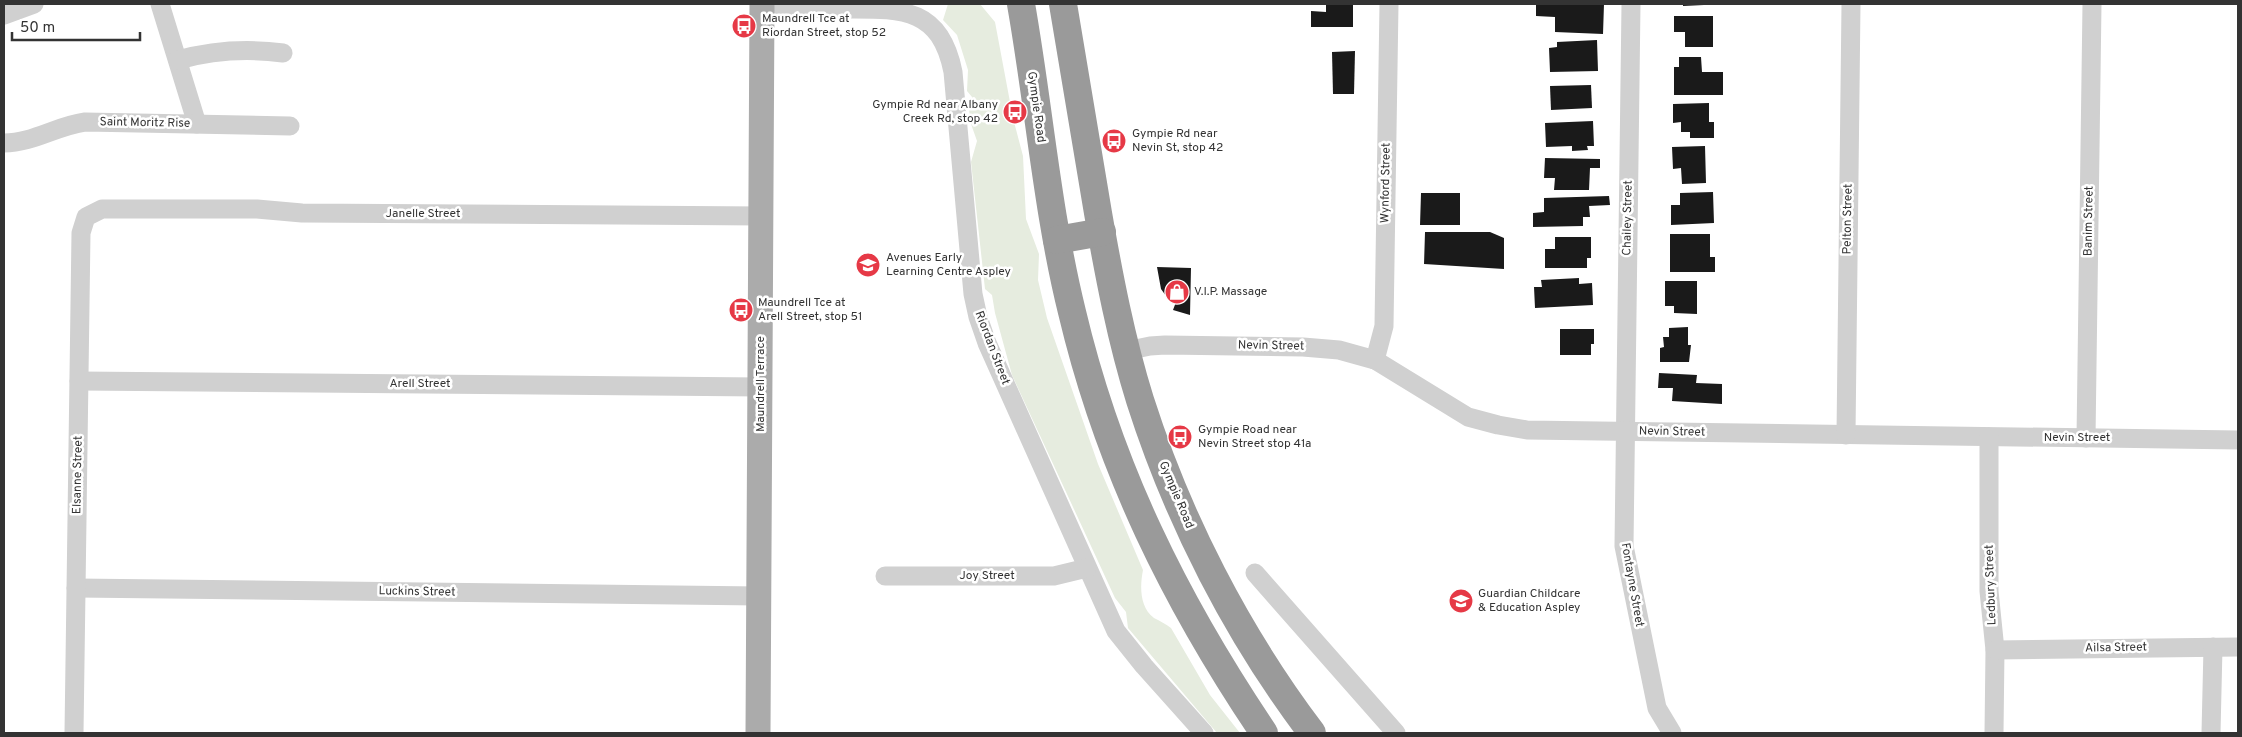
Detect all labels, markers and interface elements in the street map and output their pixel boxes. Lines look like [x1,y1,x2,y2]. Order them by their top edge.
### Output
scale bar [12,10,140,42]
place label: Maundrell Tce at Riordan Street, stop 52 [762,11,886,41]
bus stop icon: Maundrell Tce at Riordan Street, stop 52 [731,13,757,39]
text: 50 m [20,19,55,38]
street label: Gympie Road [1023,70,1049,144]
place label: Gympie Rd near Albany Creek Rd, stop 42 [872,97,998,127]
bus stop icon: Gympie Rd near Albany Creek Rd, stop 42 [1002,99,1028,125]
street label: Saint Moritz Rise [99,114,191,132]
place label: Gympie Rd near Nevin St, stop 42 [1132,126,1223,156]
bus stop icon: Gympie Rd near Nevin St, stop 42 [1101,128,1127,154]
street label: Wynford Street [1377,143,1395,223]
street label: Chailey Street [1619,180,1637,256]
street label: Pelton Street [1839,183,1857,255]
street label: Banim Street [2080,186,2098,256]
street label: Janelle Street [385,206,461,222]
place label: Avenues Early Learning Centre Aspley [886,250,1011,280]
school or university icon: Avenues Early Learning Centre Aspley [855,252,881,278]
shop icon: V.I.P. Massage [1164,279,1190,305]
place label: V.I.P. Massage [1194,284,1267,300]
place label: Maundrell Tce at Arell Street, stop 51 [758,295,863,325]
bus stop icon: Maundrell Tce at Arell Street, stop 51 [728,297,754,323]
street label: Riordan Street [971,309,1013,387]
street label: Maundrell Terrace [753,336,769,432]
street label: Nevin Street [1238,337,1304,355]
street label: Arell Street [389,376,451,392]
place label: Gympie Road near Nevin Street stop 41a [1198,422,1311,452]
street label: Nevin Street [1639,423,1705,441]
bus stop icon: Gympie Road near Nevin Street stop 41a [1167,424,1193,450]
street label: Nevin Street [2044,430,2110,446]
street label: Elsanne Street [69,436,87,514]
street label: Gympie Road [1155,459,1197,531]
street label: Fontayne Street [1617,542,1647,628]
street label: Ledbury Street [1982,544,2000,626]
street label: Joy Street [959,568,1015,584]
street label: Luckins Street [378,583,456,601]
place label: Guardian Childcare & Education Aspley [1478,586,1580,616]
school or university icon: Guardian Childcare & Education Aspley [1448,588,1474,614]
street label: Ailsa Street [2085,639,2147,657]

